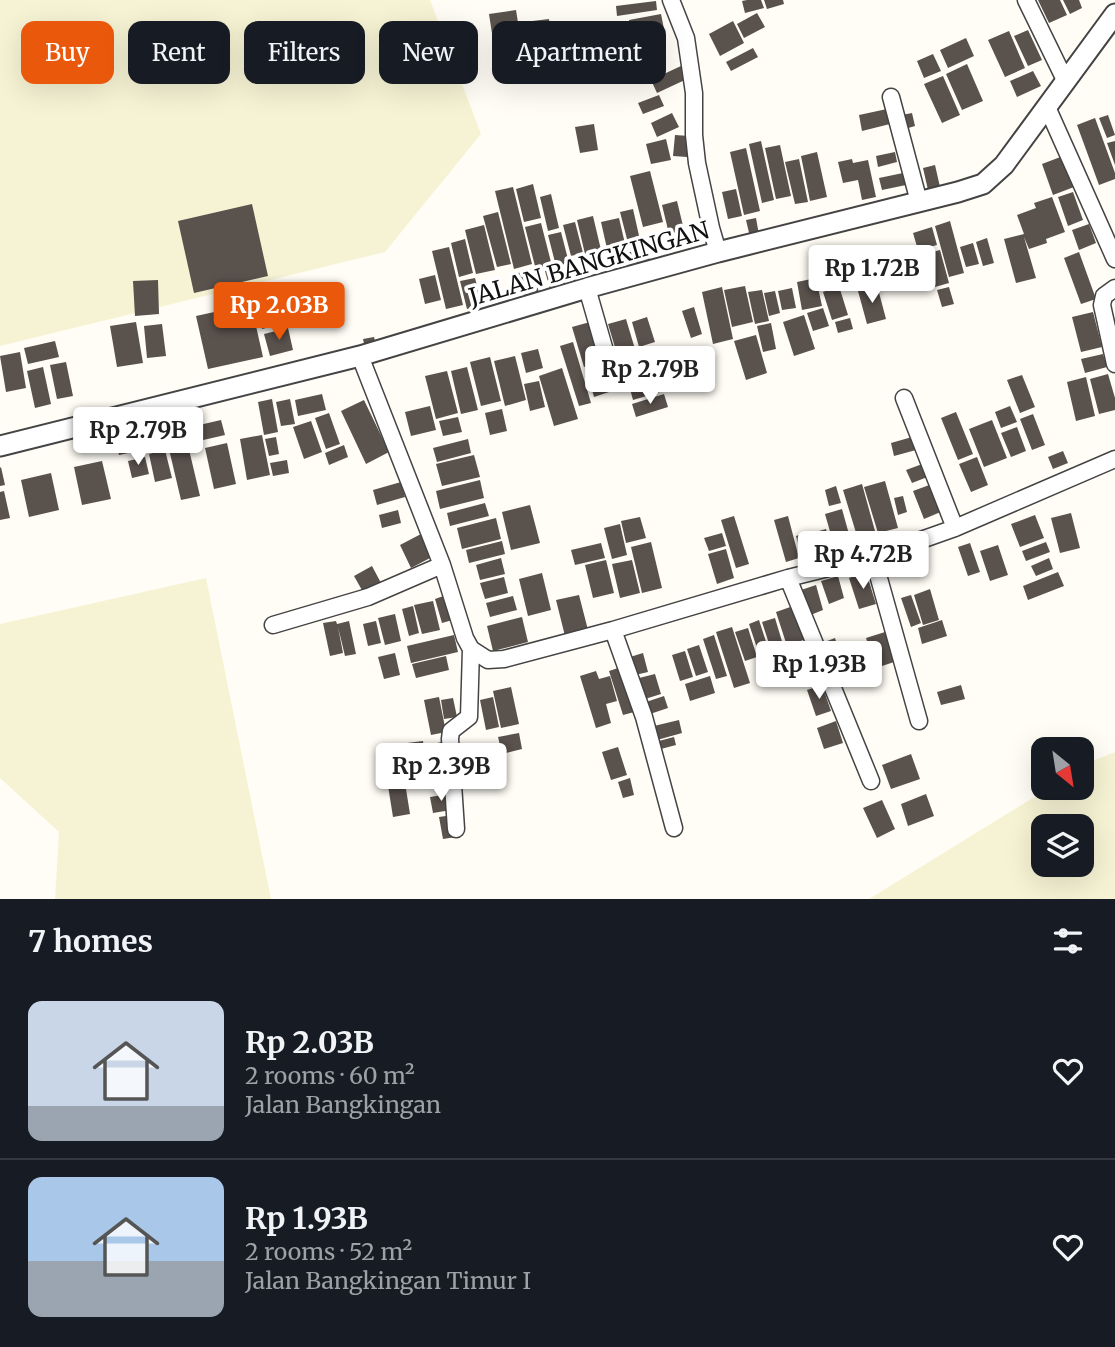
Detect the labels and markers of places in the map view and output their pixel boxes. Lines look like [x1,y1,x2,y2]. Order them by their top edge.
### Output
pin: Rp 1.72B [800,246,944,305]
pin: Rp 2.03B [207,282,351,342]
pin: Rp 2.79B [578,346,722,406]
pin: Rp 2.79B [66,407,210,467]
pin: Rp 4.72B [791,532,935,591]
pin: Rp 1.93B [747,642,891,701]
pin: Rp 2.39B [369,744,513,803]

